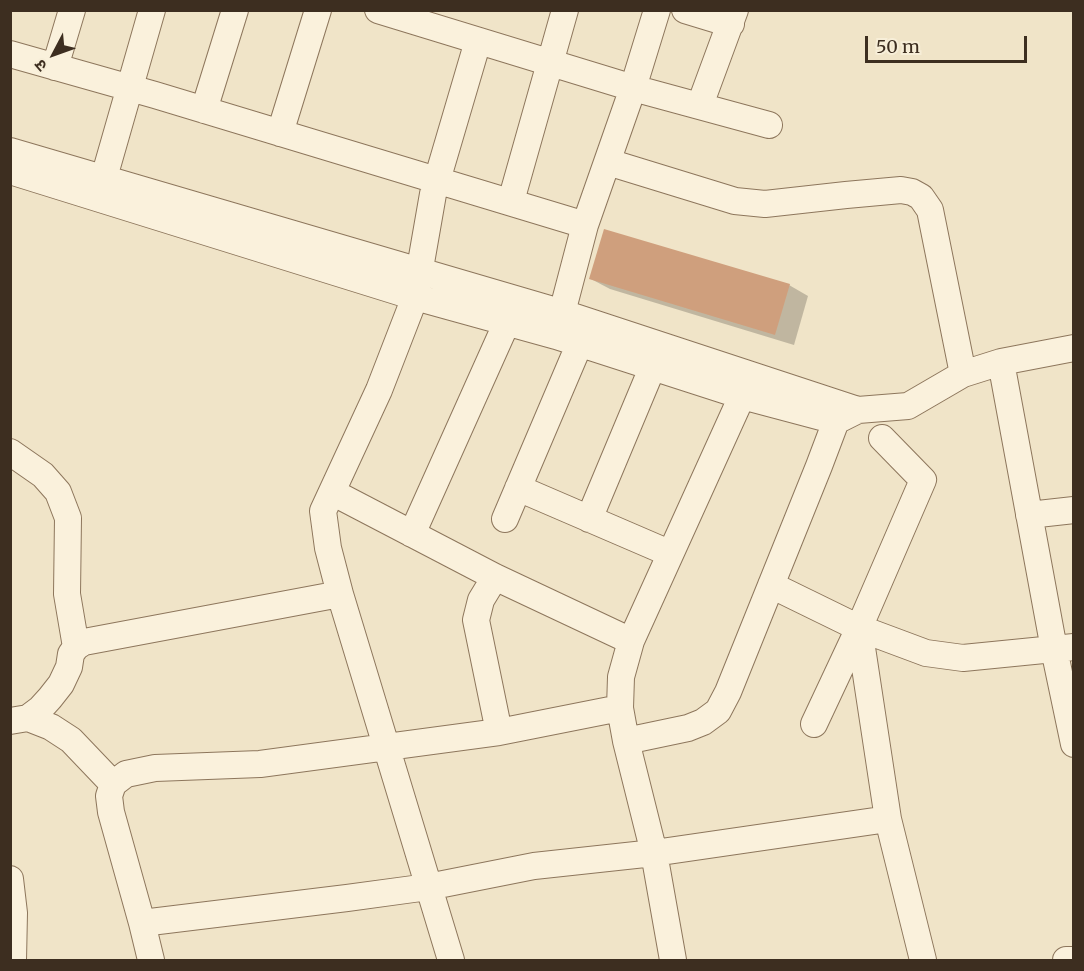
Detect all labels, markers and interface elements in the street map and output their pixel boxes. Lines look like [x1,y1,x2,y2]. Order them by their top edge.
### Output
north arrow [24,24,84,84]
scale bar [868,24,1030,62]
text: 50 m [876,35,920,58]
text: उ [30,56,51,76]

